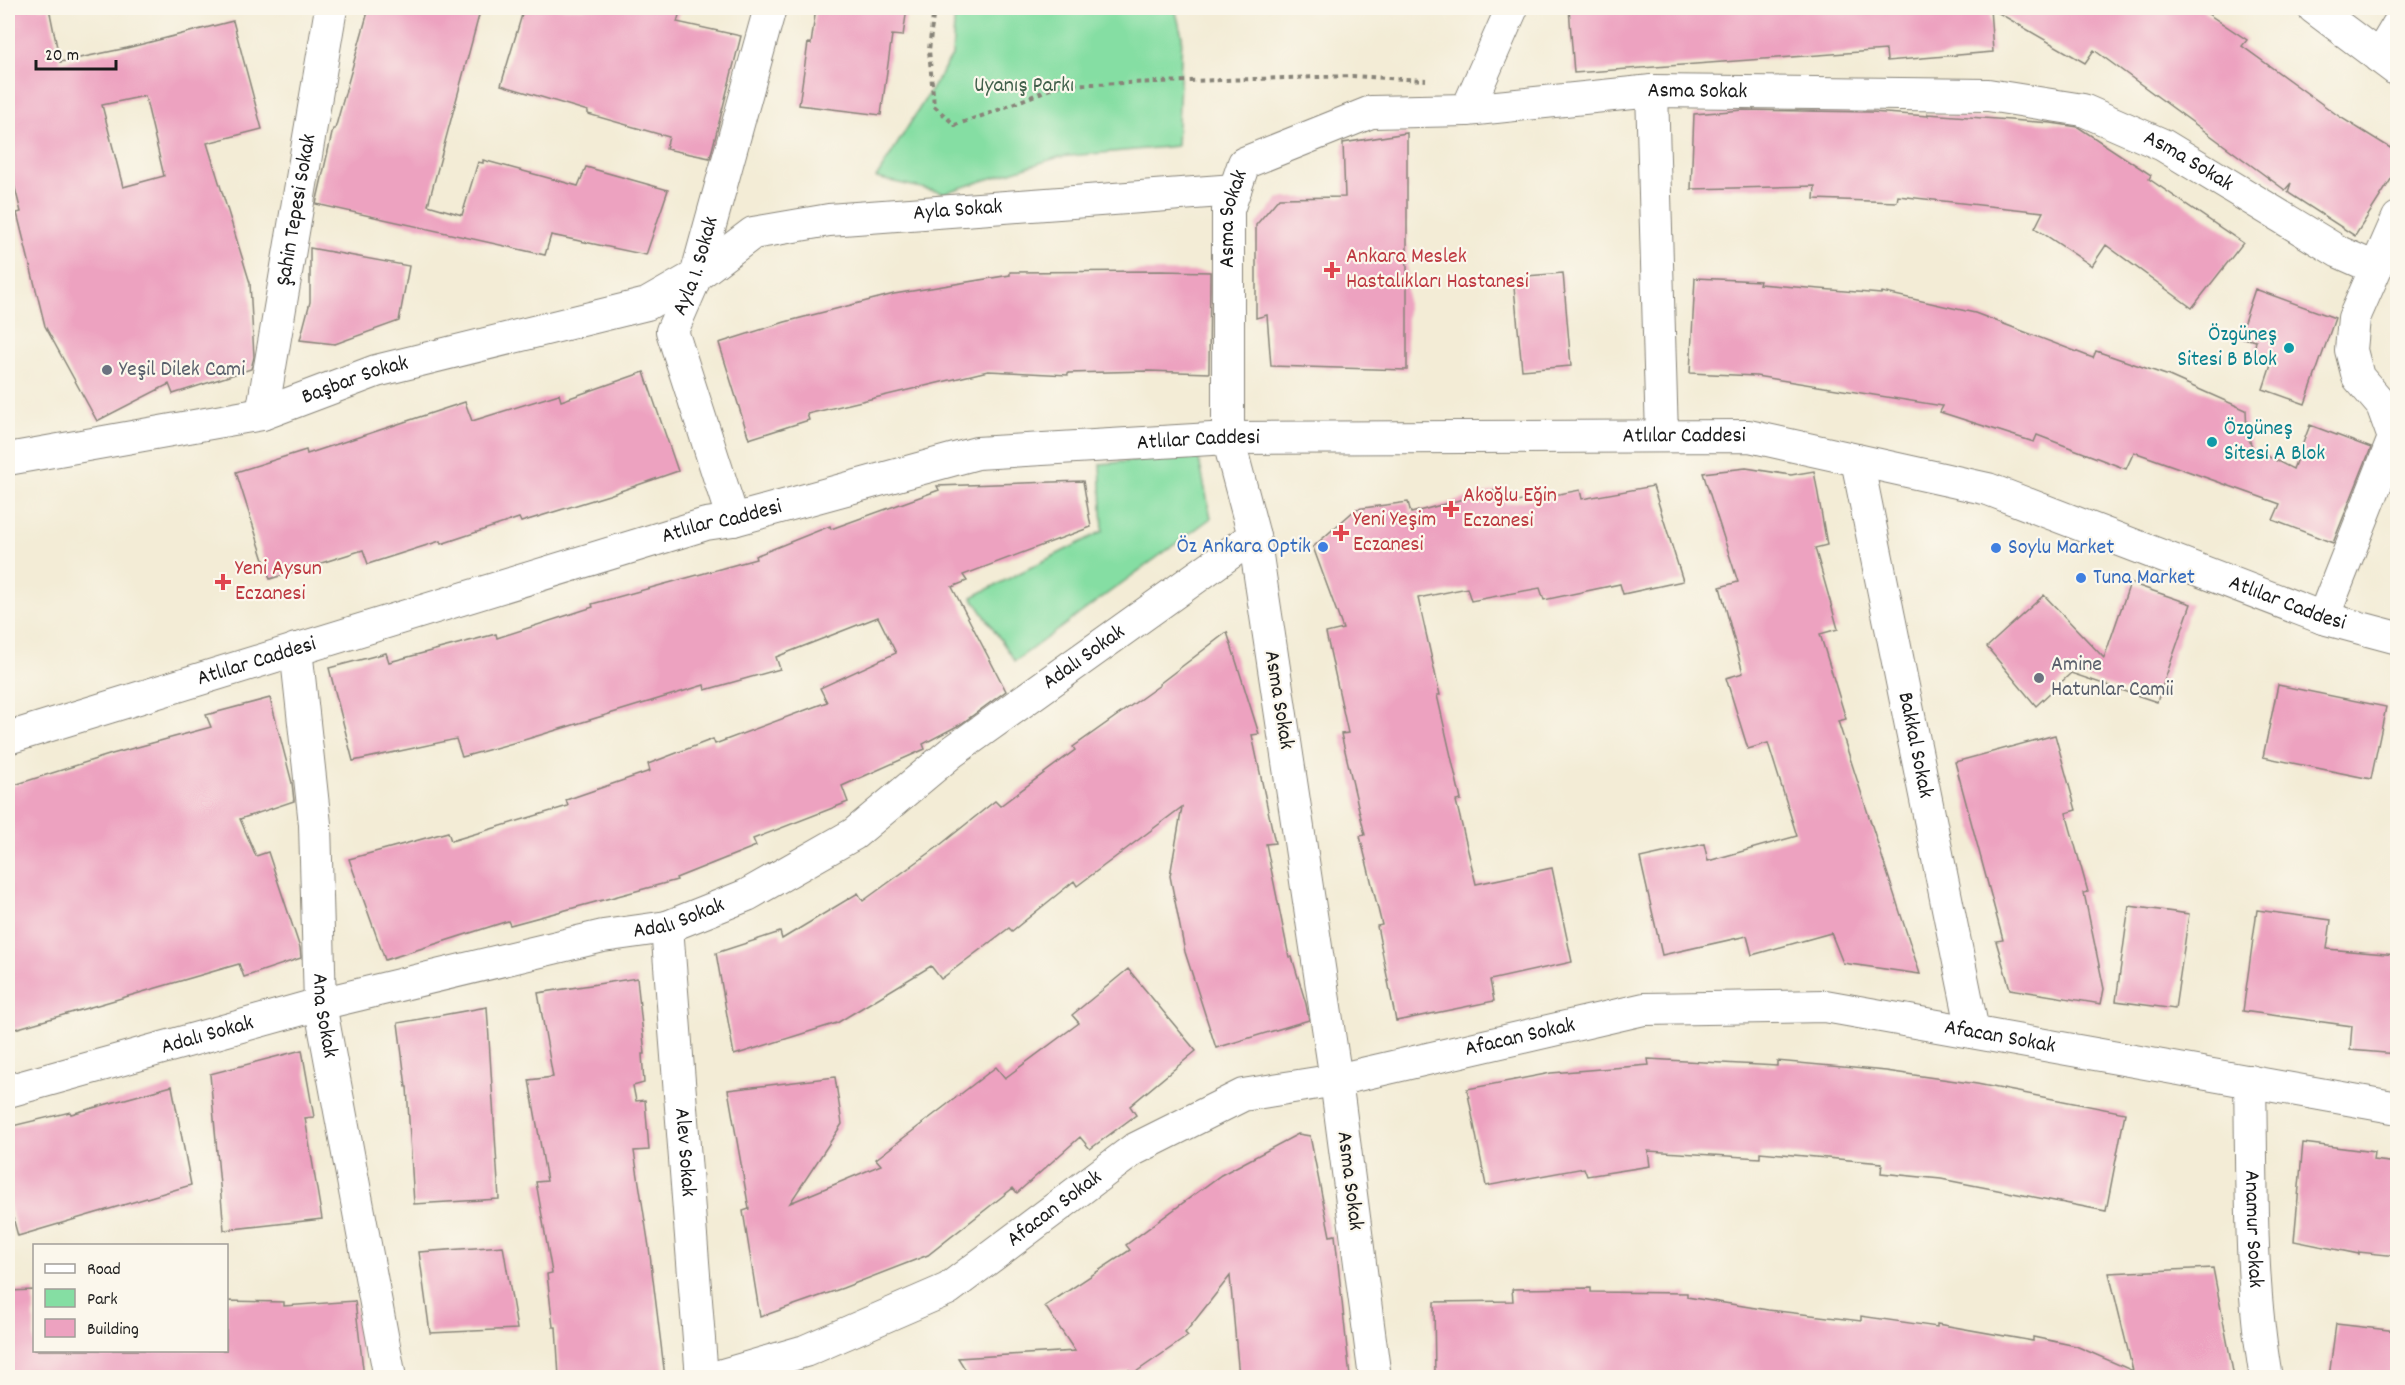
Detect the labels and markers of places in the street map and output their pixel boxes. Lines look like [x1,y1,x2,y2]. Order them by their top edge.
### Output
place label: Ankara Meslek Hastalıkları Hastanesi [1346,242,1529,298]
marker: Ankara Meslek Hastalıkları Hastanesi [1323,261,1341,279]
place label: Özgüneş Sitesi B Blok [2177,320,2277,376]
marker: Özgüneş Sitesi B Blok [2282,341,2296,355]
place label: Yeşil Dilek Cami [119,355,245,386]
marker: Yeşil Dilek Cami [100,363,114,377]
place label: Özgüneş Sitesi A Blok [2224,414,2325,470]
marker: Özgüneş Sitesi A Blok [2205,435,2219,449]
place label: Akoğlu Eğin Eczanesi [1463,481,1557,537]
marker: Akoğlu Eğin Eczanesi [1444,502,1458,516]
place label: Yeni Yeşim Eczanesi [1353,505,1436,561]
marker: Yeni Yeşim Eczanesi [1334,526,1348,540]
place label: Öz Ankara Optik [1177,532,1311,563]
place label: Soylu Market [2008,533,2114,564]
marker: Öz Ankara Optik [1316,540,1330,554]
marker: Soylu Market [1989,541,2003,555]
place label: Yeni Aysun Eczanesi [235,554,322,610]
place label: Tuna Market [2093,563,2195,594]
marker: Tuna Market [2074,571,2088,585]
marker: Yeni Aysun Eczanesi [216,575,230,589]
place label: Amine Hatunlar Camii [2051,650,2173,706]
marker: Amine Hatunlar Camii [2032,671,2046,685]

